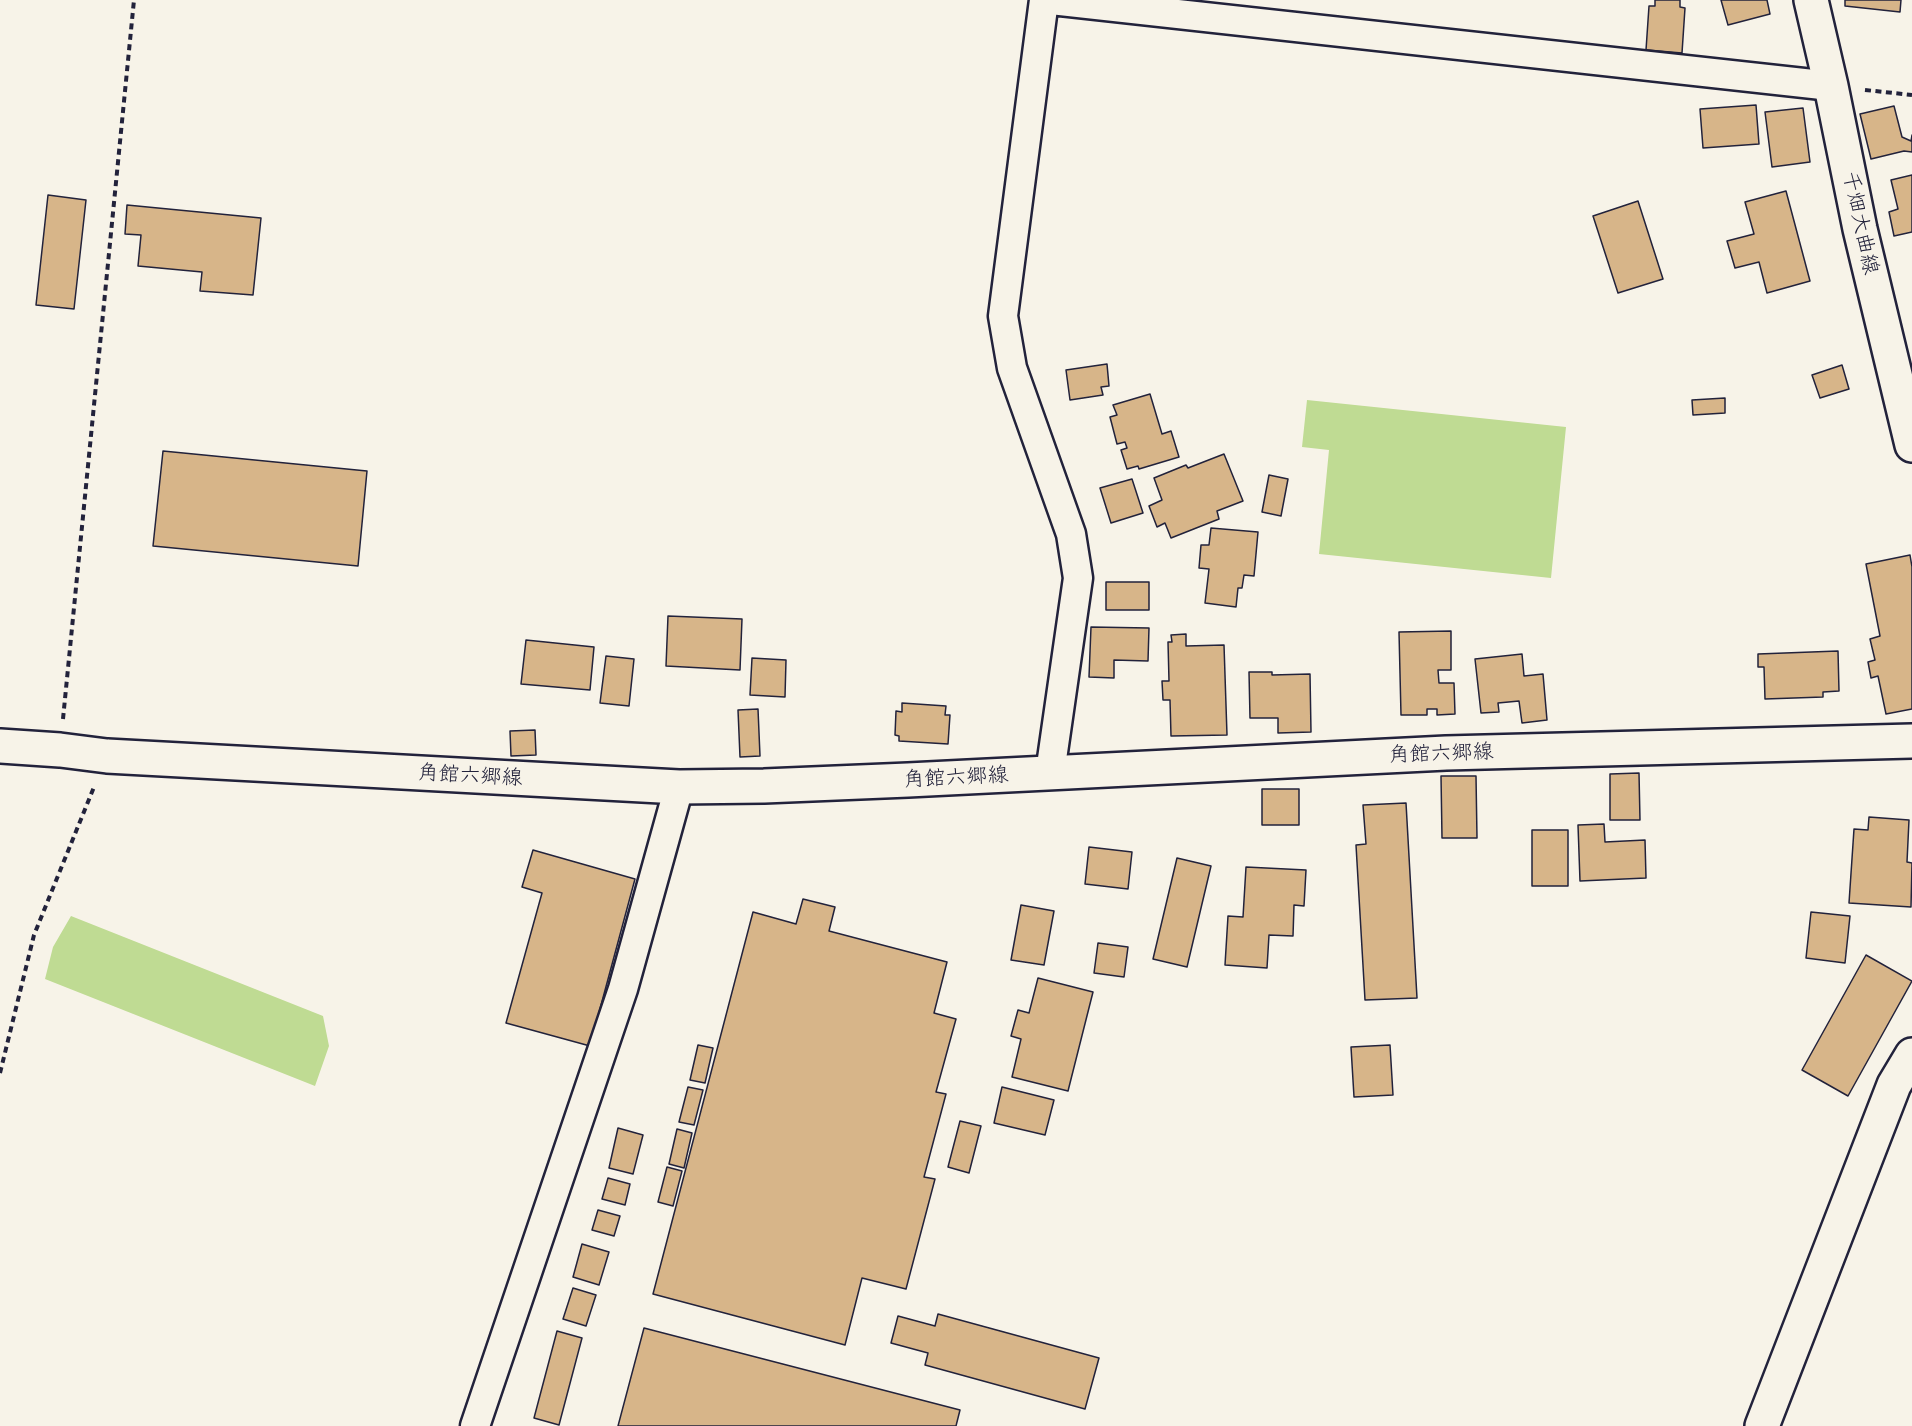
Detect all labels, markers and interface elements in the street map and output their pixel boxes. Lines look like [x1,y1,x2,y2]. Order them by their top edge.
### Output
street label: 千畑大曲線 [1837,169,1883,277]
street label: 角館六郷線 [1388,740,1494,768]
street label: 角館六郷線 [417,761,523,791]
street label: 角館六郷線 [903,763,1009,793]

